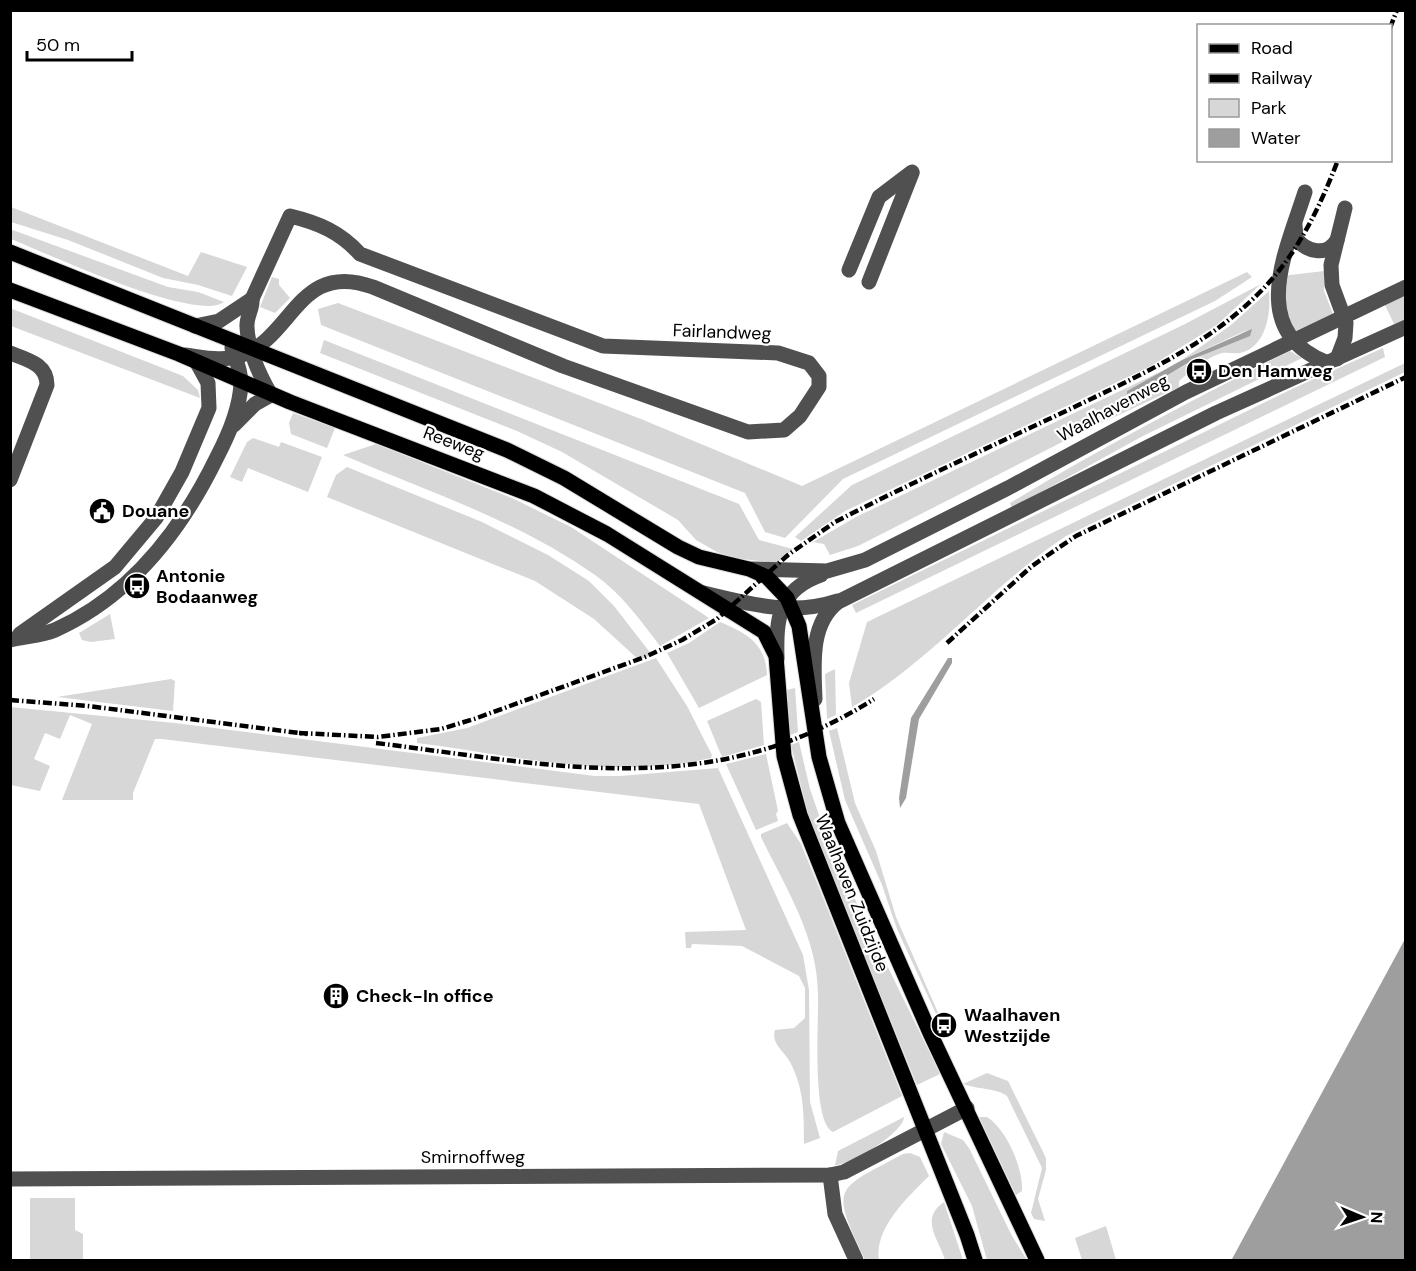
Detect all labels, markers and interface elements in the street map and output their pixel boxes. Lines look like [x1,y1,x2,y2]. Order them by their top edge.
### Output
scale bar [27,24,132,62]
legend [1197,24,1392,162]
text: 50 m [36,33,80,57]
text: Road [1251,36,1293,60]
text: Railway [1251,66,1313,90]
text: Park [1251,96,1287,120]
text: Water [1251,126,1301,150]
street label: Fairlandweg [672,318,772,346]
bus stop icon: Den Hamweg [1184,356,1214,386]
place label: Den Hamweg [1218,359,1333,383]
street label: Waalhavenweg [1053,368,1173,448]
street label: Reeweg [420,420,488,466]
public building icon: Douane [87,496,117,526]
place label: Douane [122,499,189,523]
place label: Antonie Bodaanweg [156,564,258,609]
bus stop icon: Antonie Bodaanweg [122,571,152,601]
street label: Waalhaven Zuidzijde [809,810,895,976]
building icon: Check-In office [321,981,351,1011]
place label: Check-In office [356,984,494,1008]
place label: Waalhaven Westzijde [964,1003,1060,1048]
bus stop icon: Waalhaven Westzijde [929,1010,959,1040]
street label: Smirnoffweg [421,1145,525,1169]
north arrow [1332,1187,1392,1247]
text: N [1366,1211,1387,1224]

